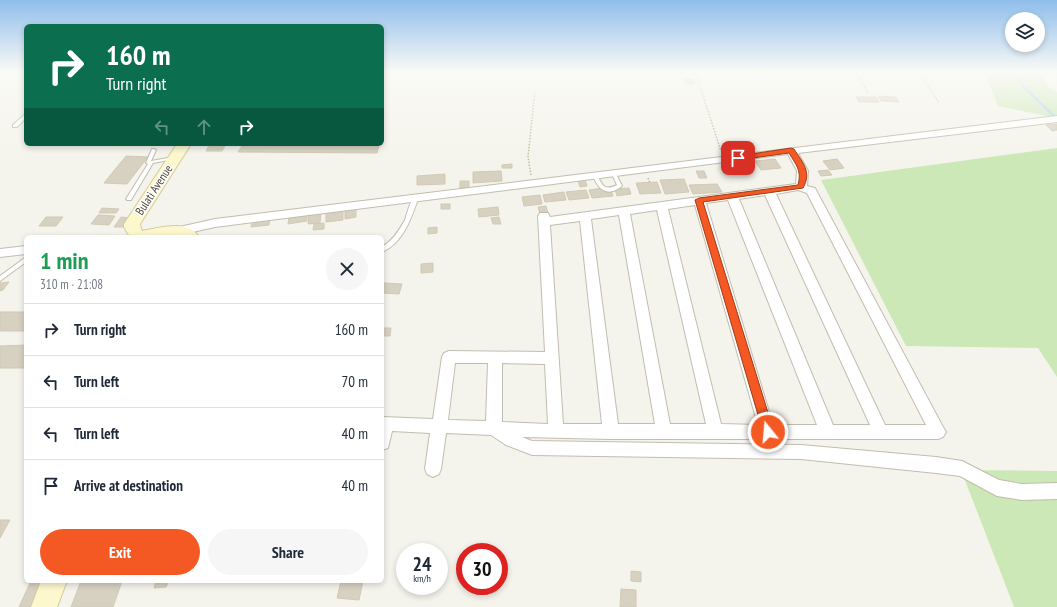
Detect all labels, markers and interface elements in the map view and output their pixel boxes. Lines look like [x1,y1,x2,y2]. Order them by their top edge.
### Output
map controls [1005,12,1045,52]
button: layers [1005,12,1045,52]
text: 160 m [106,36,170,73]
icon: right [40,40,92,92]
text: Turn right [106,72,166,95]
icon: left [151,116,173,138]
icon: ahead [193,116,215,138]
icon: right [235,116,257,138]
pin [721,141,755,175]
icon: arrive [727,147,749,169]
street label: Bulati Avenue [132,162,175,218]
text: 1 min [40,245,88,276]
button: close [326,248,368,290]
text: 310 m · 21:08 [40,276,103,293]
icon: right [40,319,62,341]
text: Turn right [74,320,126,339]
text: 160 m [335,320,368,339]
icon: left [40,371,62,393]
text: Turn left [74,372,119,391]
text: 70 m [342,372,368,391]
position arrow [747,411,789,453]
icon: left [40,423,62,445]
text: Turn left [74,424,119,443]
text: 40 m [342,424,368,443]
icon: arrive [40,475,62,497]
text: Arrive at destination [74,476,183,495]
text: 40 m [342,476,368,495]
button: Exit [40,529,200,575]
button: Share [208,529,368,575]
speed limit sign: 30 [456,543,508,595]
text: 24 [412,551,432,577]
text: km/h [413,572,431,585]

